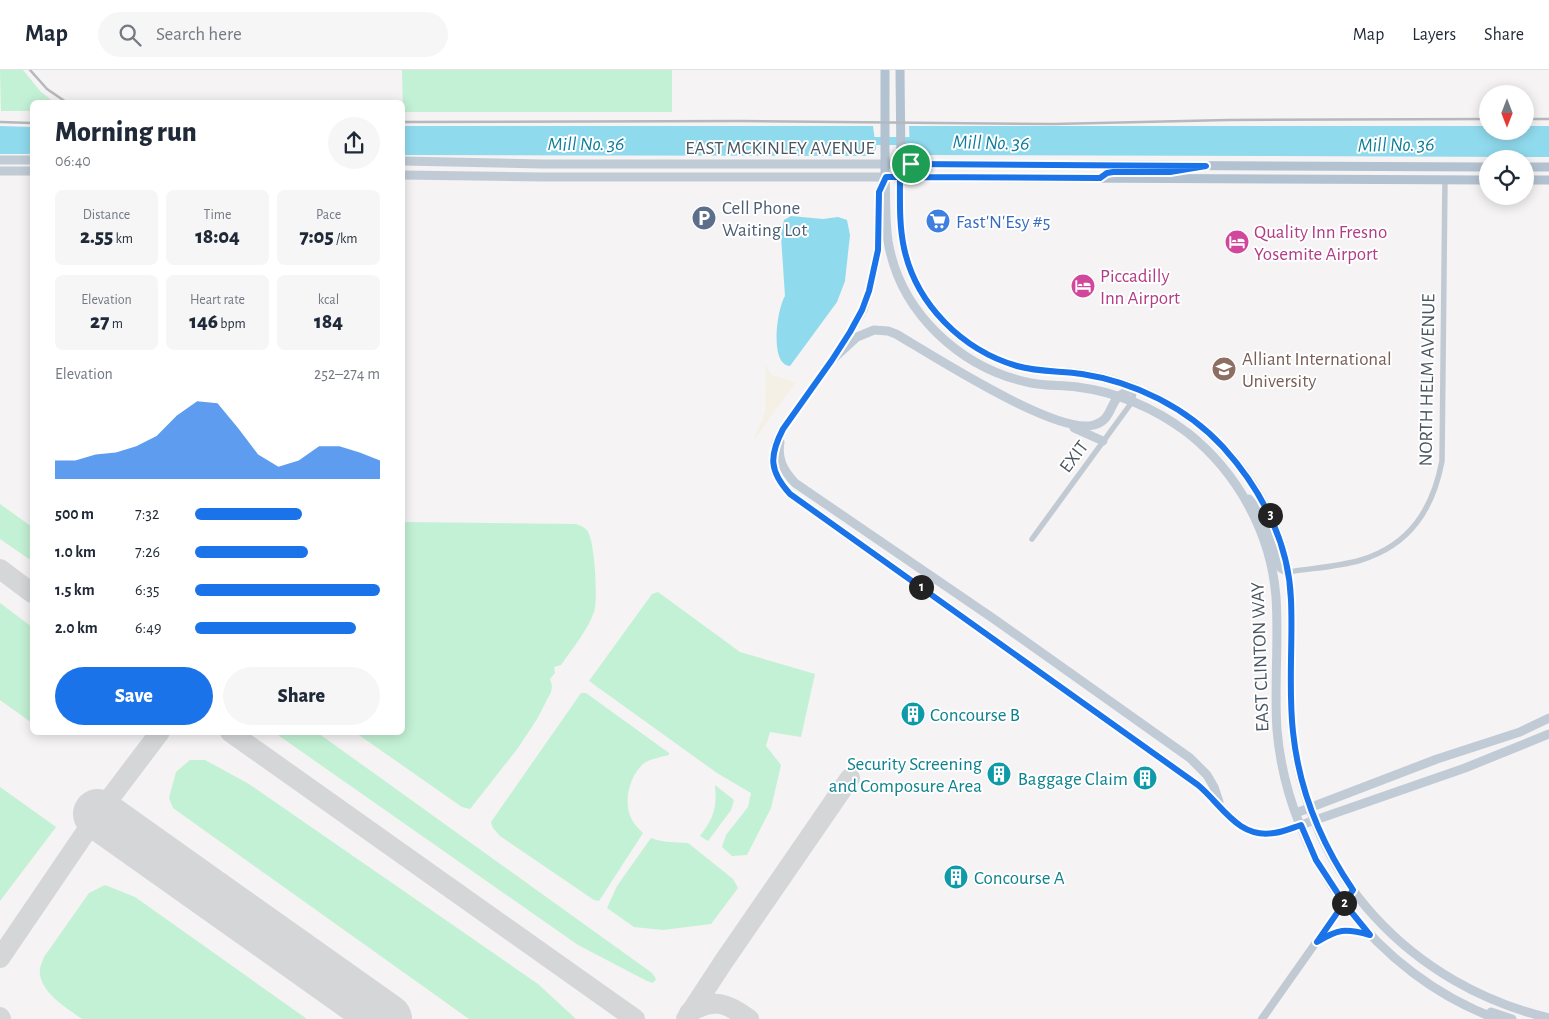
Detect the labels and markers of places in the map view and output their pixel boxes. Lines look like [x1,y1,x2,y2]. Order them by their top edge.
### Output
pin [890,143,932,185]
place label: Cell Phone Waiting Lot [722,199,807,240]
parking icon: Cell Phone Waiting Lot [691,205,717,231]
supermarket icon: Fast'N'Esy #5 [925,208,951,234]
place label: Fast'N'Esy #5 [956,213,1050,232]
place label: Quality Inn Fresno Yosemite Airport [1254,223,1387,264]
hotel icon: Quality Inn Fresno Yosemite Airport [1224,229,1250,255]
place label: Piccadilly Inn Airport [1100,267,1180,308]
hotel icon: Piccadilly Inn Airport [1070,273,1096,299]
place label: Alliant International University [1242,350,1392,391]
school or university icon: Alliant International University [1211,356,1237,382]
pin: 3 [1258,502,1282,528]
pin: 1 [908,574,934,600]
building icon: Concourse B [900,701,926,727]
place label: Concourse B [930,706,1020,725]
place label: Security Screening and Composure Area [829,755,983,796]
building icon: Security Screening and Composure Area [986,761,1012,787]
building icon: Baggage Claim [1132,765,1158,791]
place label: Baggage Claim [1018,770,1128,789]
building icon: Concourse A [943,864,969,890]
place label: Concourse A [974,869,1065,888]
pin: 2 [1332,890,1356,916]

